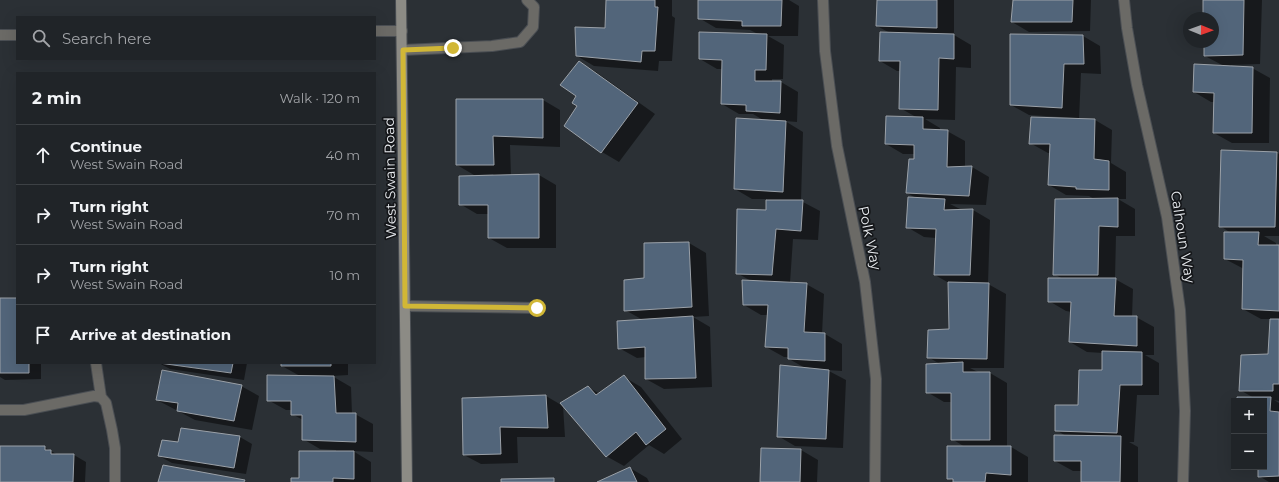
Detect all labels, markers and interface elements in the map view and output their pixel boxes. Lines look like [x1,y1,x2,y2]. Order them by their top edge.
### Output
north arrow [1183,12,1219,48]
search box [16,16,376,60]
icon: search [30,27,52,49]
text: Search here [62,29,151,48]
route end [444,39,462,57]
text: 2 min [32,88,82,108]
text: Walk · 120 m [279,90,360,106]
street label: West Swain Road [380,117,400,239]
text: Continue [70,137,142,156]
icon: ahead [32,144,54,166]
text: 40 m [326,147,360,163]
text: West Swain Road [70,156,183,172]
street label: Calhoun Way [1167,190,1199,285]
text: Turn right [70,197,149,216]
icon: right [32,204,54,226]
street label: Polk Way [854,204,886,272]
text: 70 m [327,207,360,223]
text: West Swain Road [70,216,183,232]
text: Turn right [70,257,149,276]
icon: right [32,264,54,286]
text: 10 m [330,267,360,283]
text: West Swain Road [70,276,183,292]
route start [528,299,546,317]
icon: arrive [32,324,54,346]
text: Arrive at destination [70,325,231,344]
map controls [1231,398,1267,470]
button: + [1231,398,1267,434]
button: − [1231,434,1267,470]

